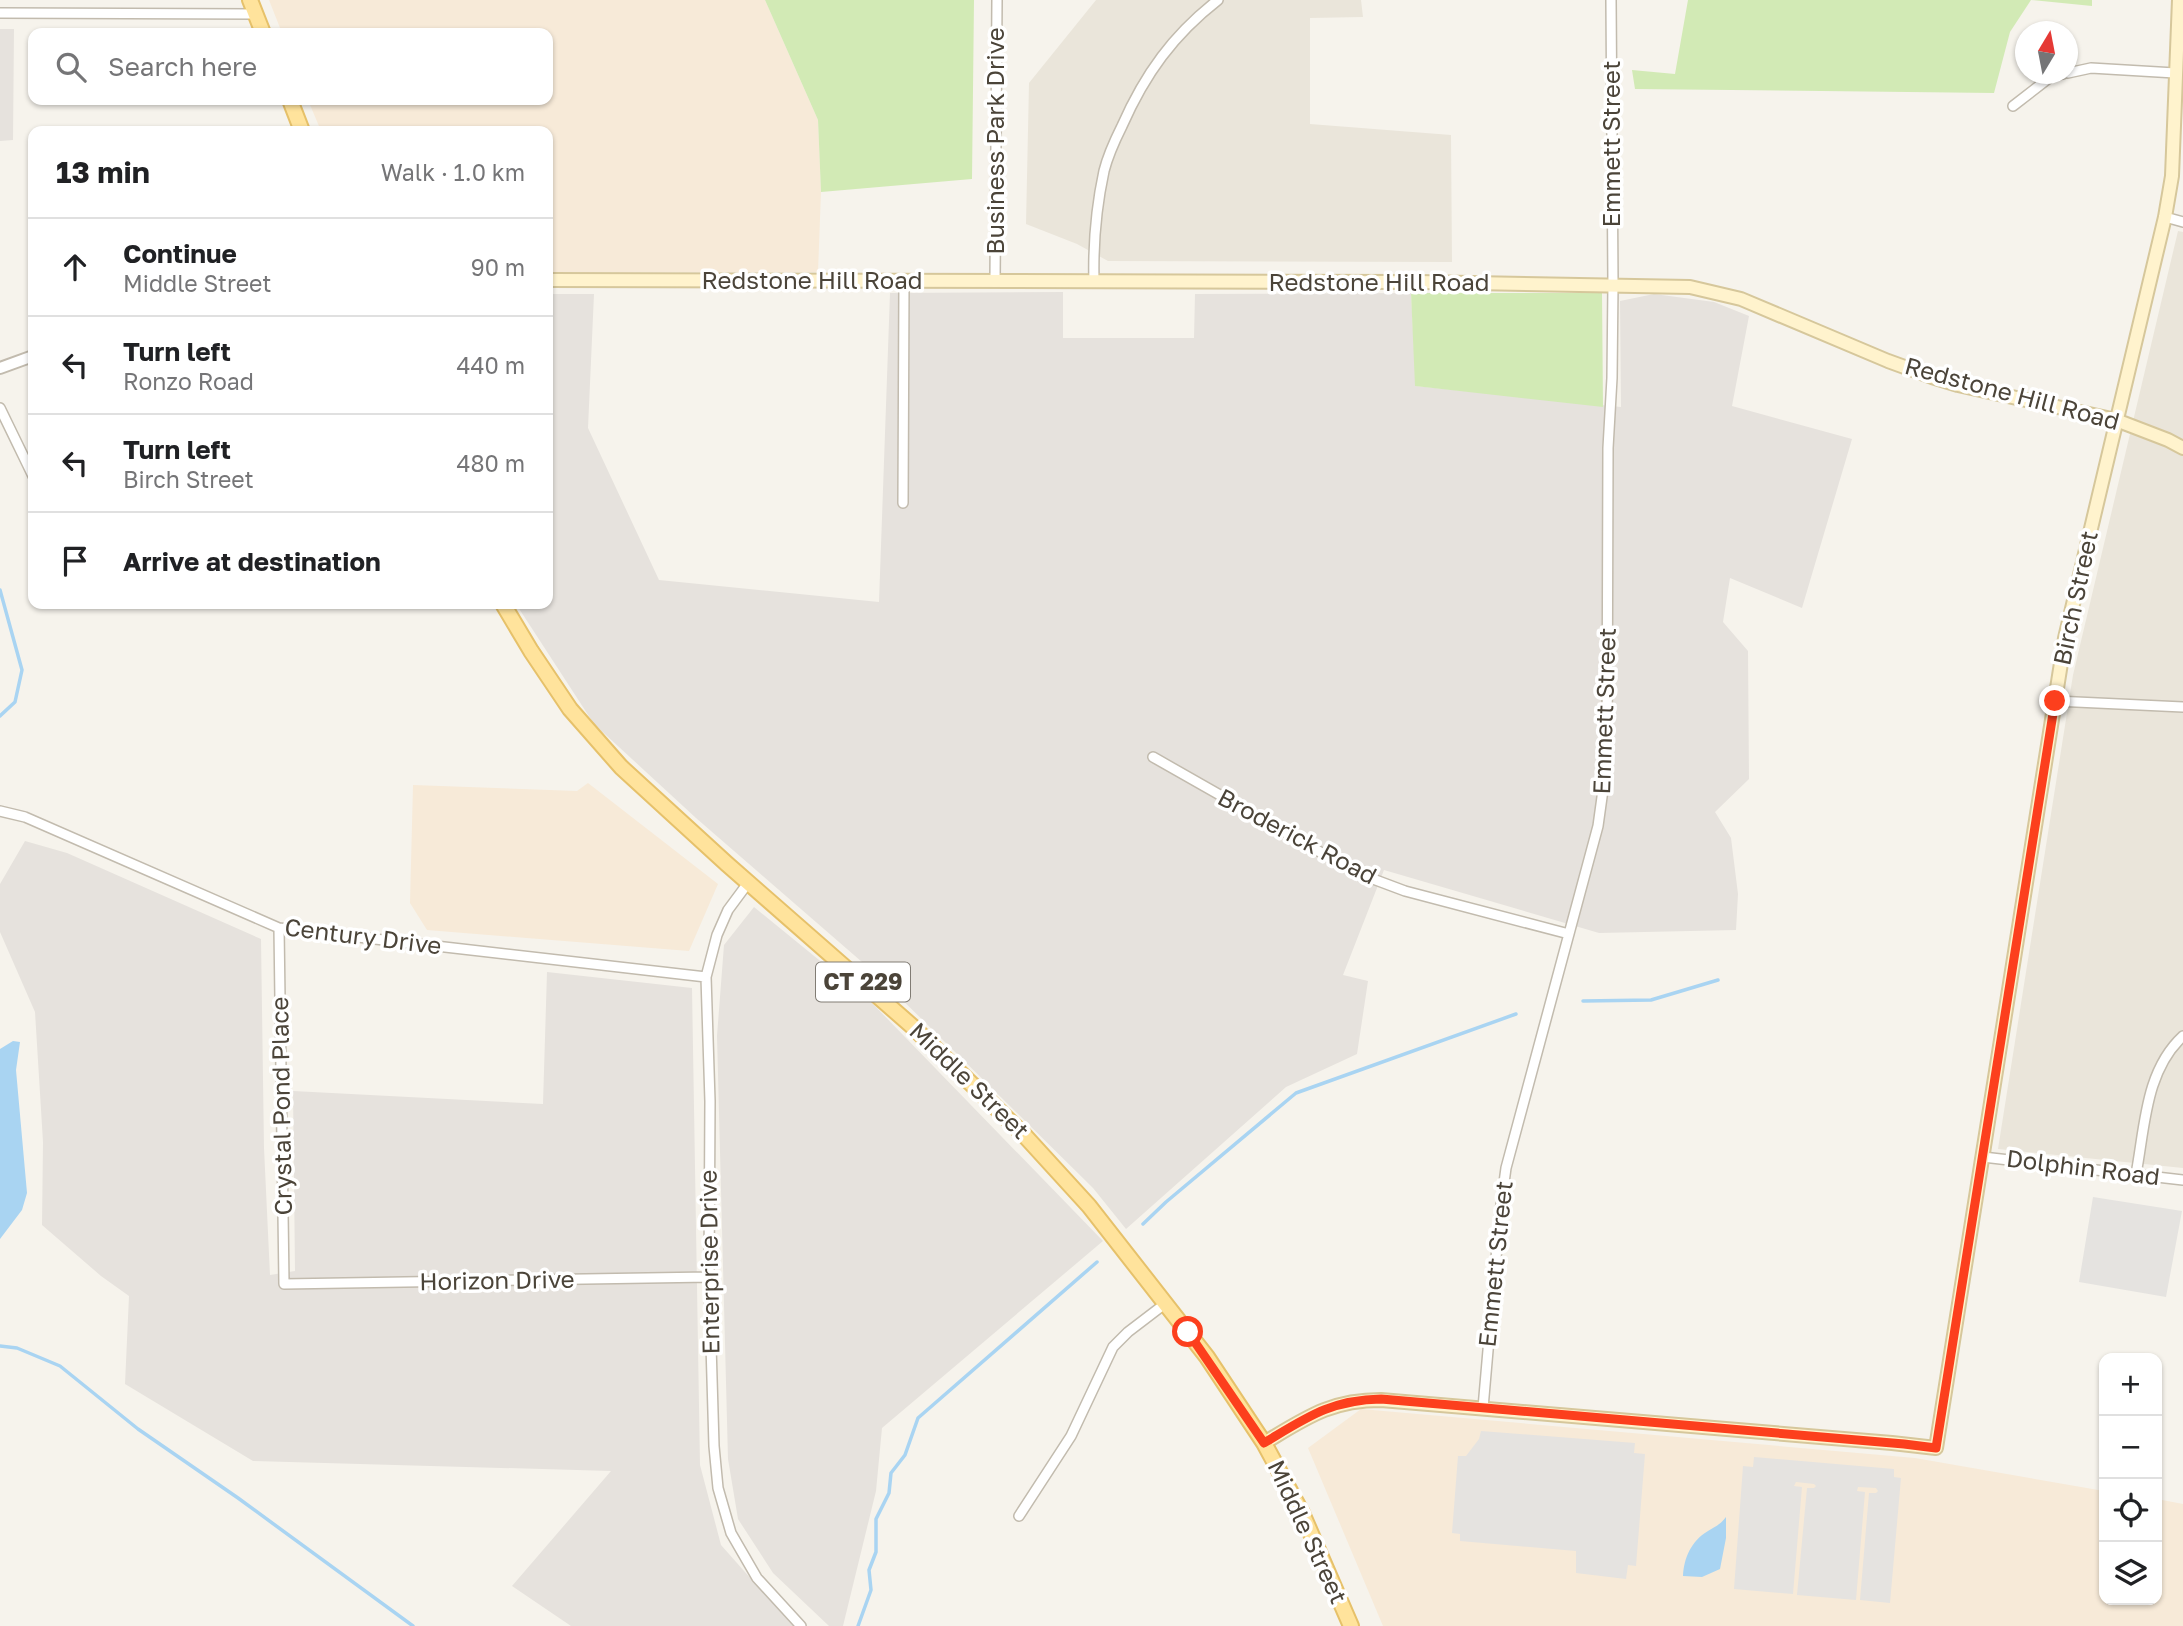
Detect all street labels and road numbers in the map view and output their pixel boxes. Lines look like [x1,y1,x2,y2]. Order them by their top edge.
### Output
street label: Business Park Drive [980,27,1009,255]
street label: Emmett Street [1596,60,1625,228]
street label: Redstone Hill Road [702,265,923,294]
street label: Redstone Hill Road [1269,267,1490,296]
street label: Redstone Hill Road [1902,350,2123,435]
street label: Birch Street [2046,528,2103,667]
street label: Emmett Street [1586,627,1621,795]
street label: Broderick Road [1213,782,1382,890]
street label: Century Drive [283,911,443,960]
road number: CT 229 [816,962,910,1001]
street label: Crystal Pond Place [264,996,297,1216]
street label: Middle Street [904,1016,1036,1144]
street label: Dolphin Road [2005,1143,2162,1190]
street label: Enterprise Drive [692,1169,725,1355]
street label: Emmett Street [1471,1179,1518,1348]
street label: Horizon Drive [419,1264,575,1295]
street label: Middle Street [1262,1455,1354,1608]

